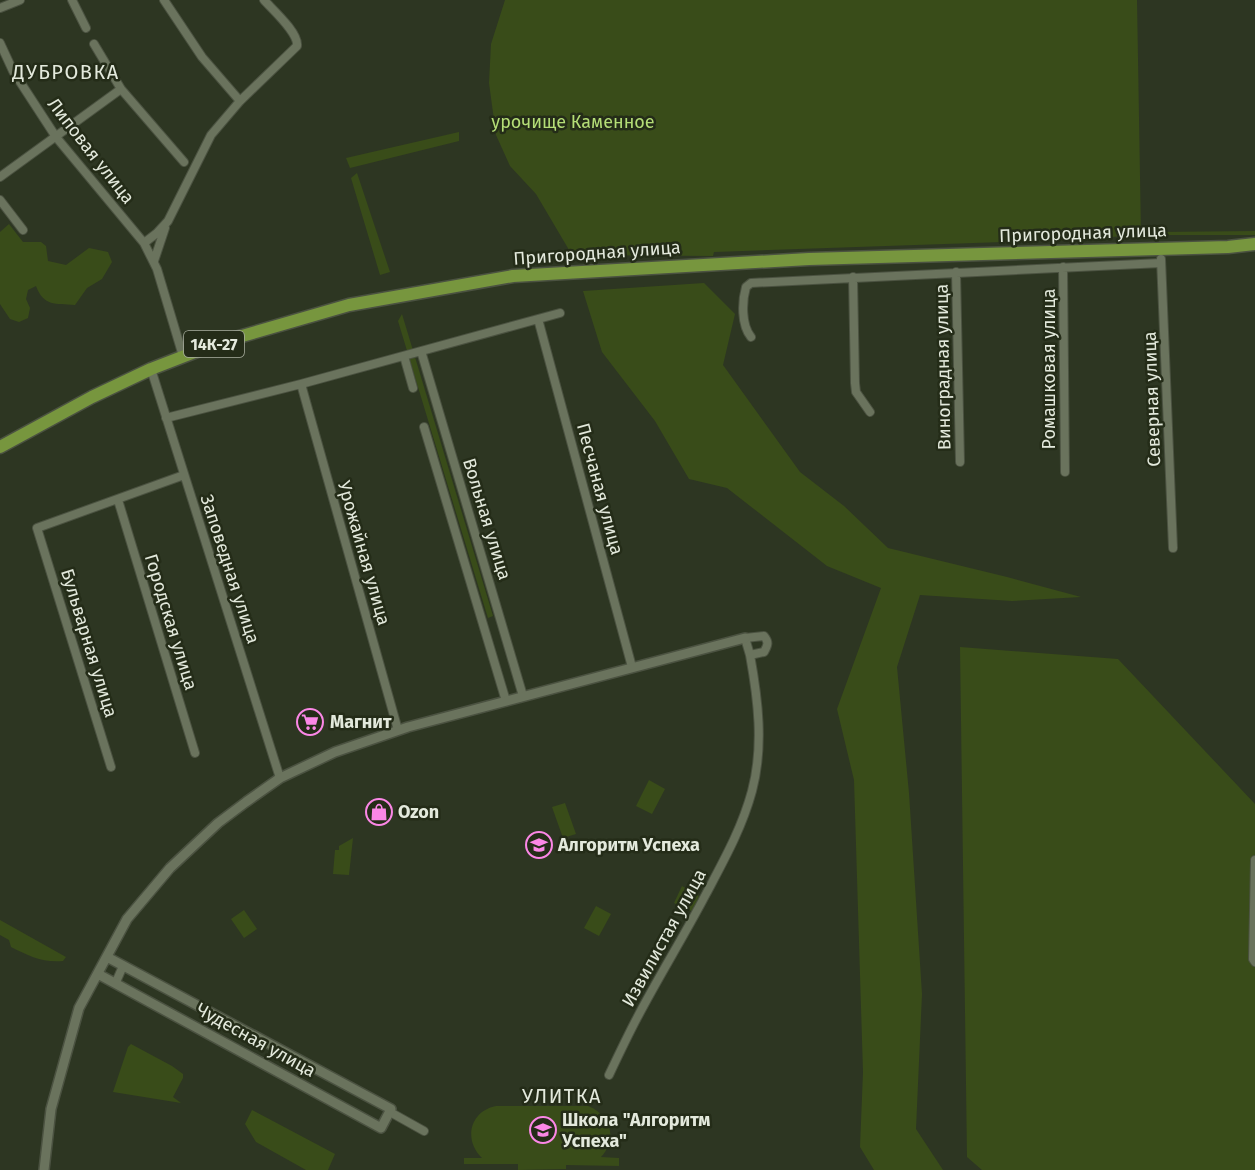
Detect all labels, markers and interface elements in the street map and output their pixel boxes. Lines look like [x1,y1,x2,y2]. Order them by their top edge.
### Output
district label: ДУБРОВКА [11,60,120,84]
street label: Липовая улица [43,94,139,208]
park label: урочище Каменное [491,111,655,133]
street label: Пригородная улица [999,219,1167,247]
street label: Пригородная улица [513,236,681,270]
street label: Виноградная улица [931,284,955,450]
street label: Ромашковая улица [1038,289,1060,449]
road number: 14К-27 [184,331,244,357]
street label: Северная улица [1139,331,1165,467]
street label: Песчаная улица [572,421,628,557]
street label: Вольная улица [458,455,516,583]
street label: Урожайная улица [333,478,395,628]
street label: Заповедная улица [196,492,264,646]
street label: Городская улица [140,551,202,693]
street label: Бульварная улица [56,566,122,720]
supermarket icon: Магнит [295,707,325,737]
place label: Магнит [330,711,392,733]
shop icon: Ozon [364,797,394,827]
place label: Ozon [398,801,439,823]
school or university icon: Алгоритм Успеха [524,830,554,860]
place label: Алгоритм Успеха [557,834,700,856]
street label: Извилистая улица [617,865,711,1011]
street label: Чудесная улица [192,998,320,1082]
district label: УЛИТКА [522,1084,602,1108]
place label: Школа "Алгоритм Успеха" [561,1109,710,1152]
school or university icon: Школа "Алгоритм Успеха" [528,1115,558,1145]

